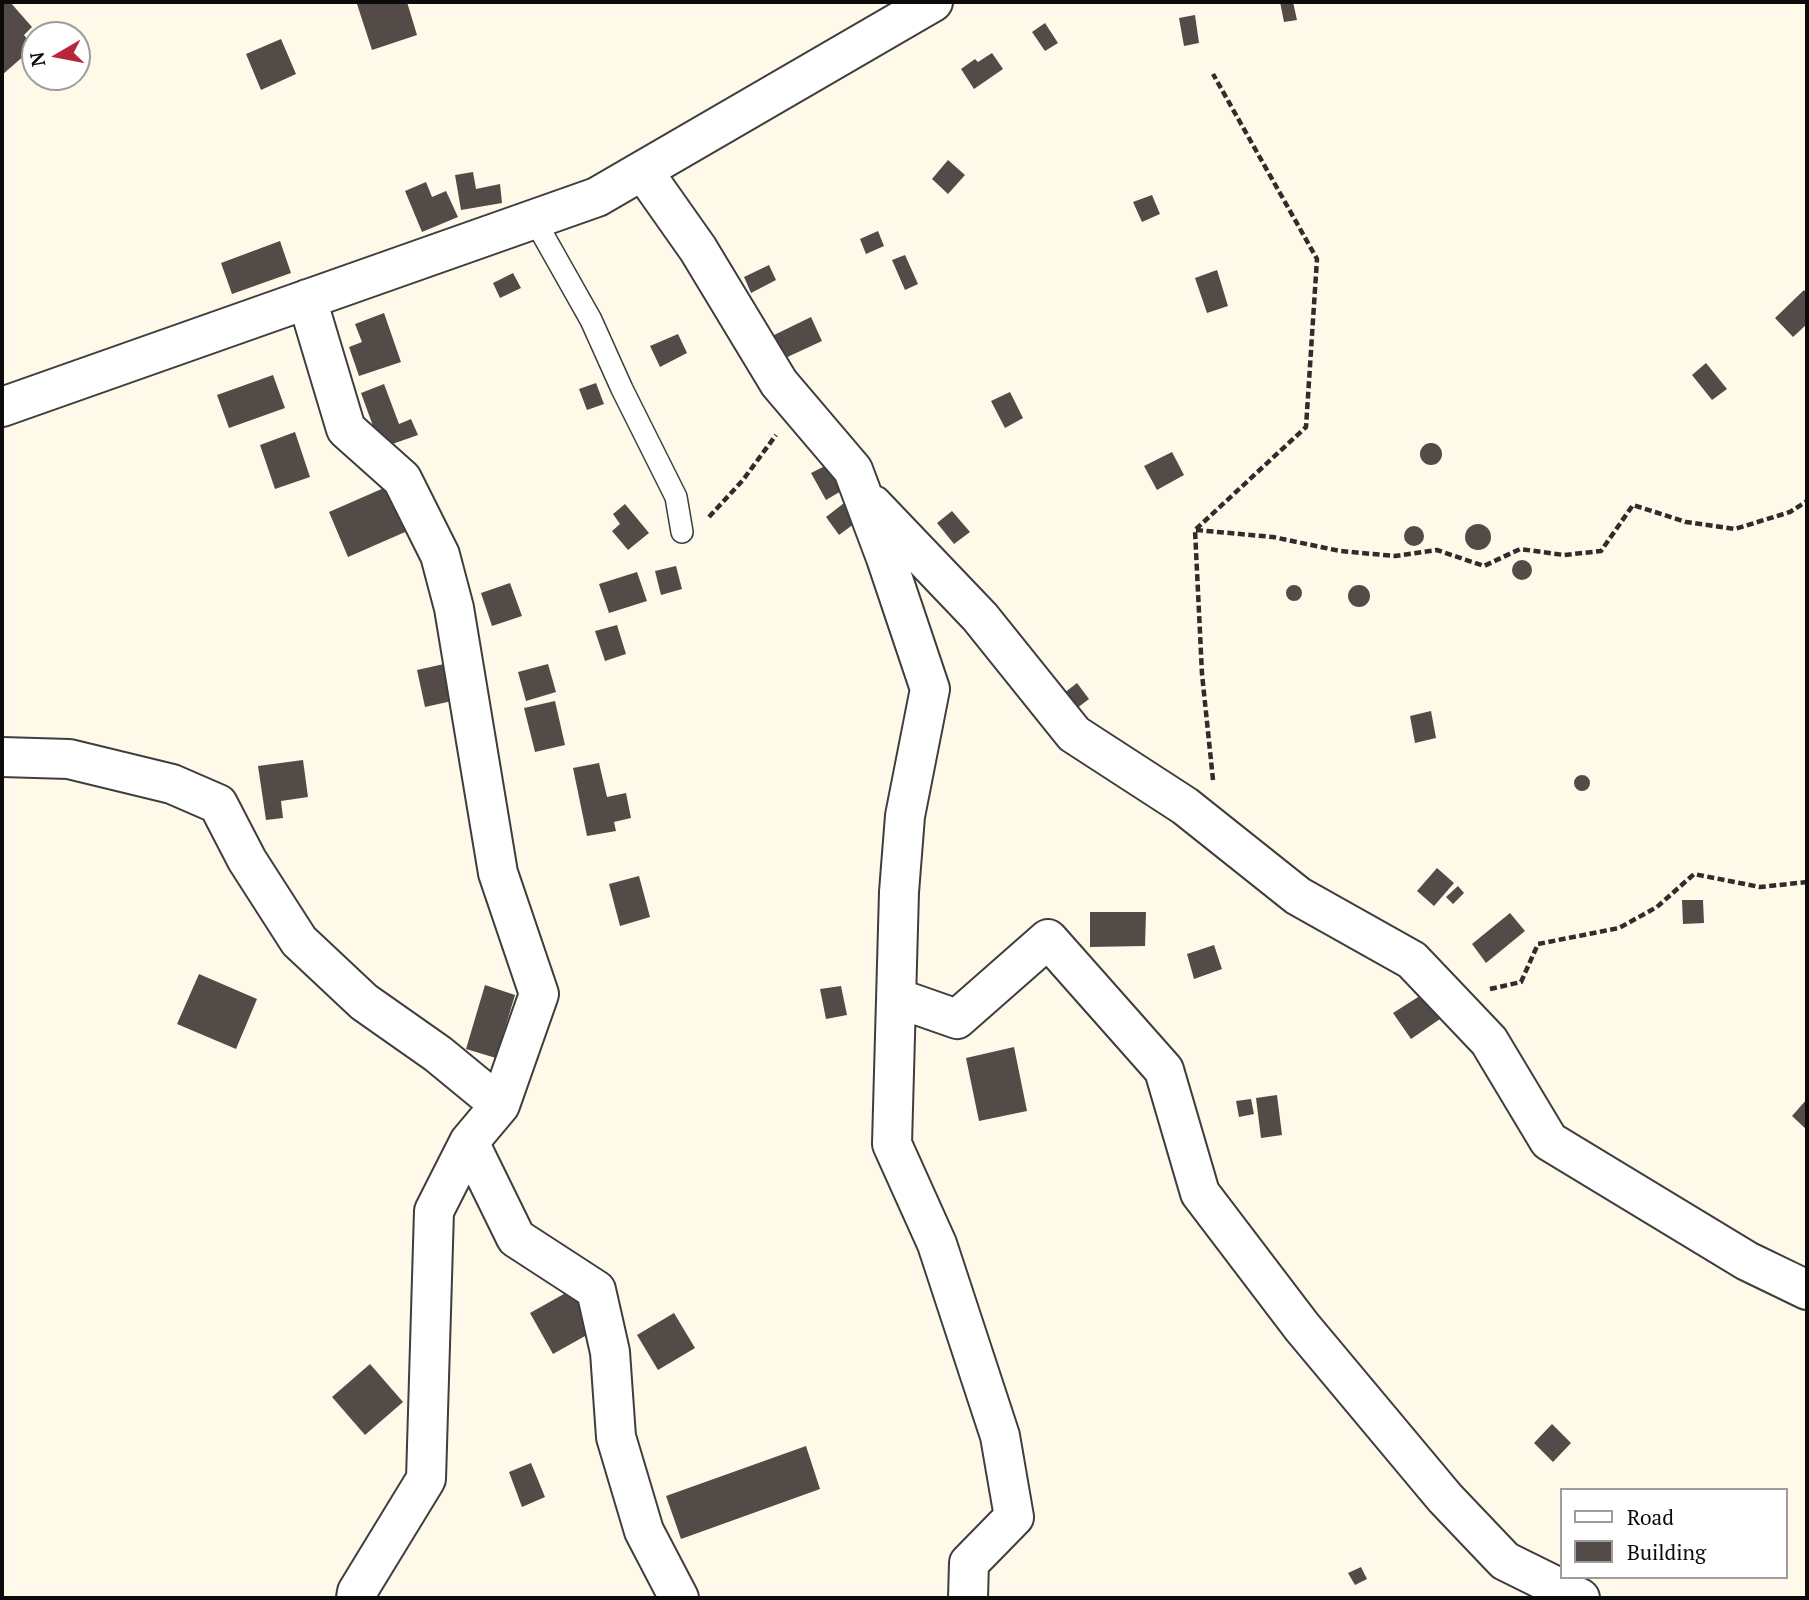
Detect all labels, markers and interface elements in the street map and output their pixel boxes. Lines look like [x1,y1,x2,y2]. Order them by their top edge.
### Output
north arrow [21,21,91,91]
text: N [23,50,50,69]
legend [1560,1488,1788,1579]
text: Road [1627,1503,1674,1531]
text: Building [1627,1538,1706,1566]

